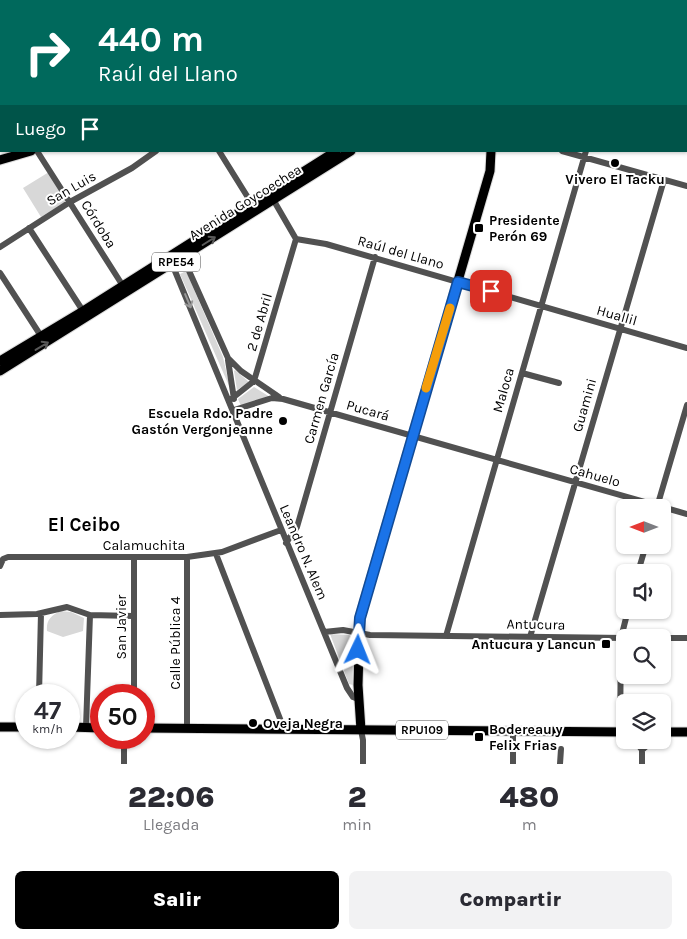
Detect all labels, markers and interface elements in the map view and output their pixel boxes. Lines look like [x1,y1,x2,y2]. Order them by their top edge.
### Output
text: 440 m [98,19,204,60]
icon: right [15,20,80,85]
text: Raúl del Llano [98,61,238,87]
icon: arrive [76,115,104,143]
text: Luego [15,118,66,140]
marker: Vivero El Tacku [609,157,621,169]
street label: Avenida Goycoechea [186,161,305,244]
street label: San Luis [43,167,99,209]
place label: Vivero El Tacku [565,171,665,188]
street label: Córdoba [77,197,120,251]
place label: Presidente Perón 69 [489,212,560,245]
marker: Presidente Perón 69 [473,222,485,234]
street label: Raúl del Llano [356,232,446,273]
one-way arrow [202,236,216,246]
road number: RPE54 [152,252,200,272]
pin [470,270,512,312]
icon: arrive [477,277,505,305]
street label: 2 de Abril [243,291,276,353]
one-way arrow [183,293,193,308]
street label: Huallil [595,302,639,329]
one-way arrow [34,340,48,350]
street label: Carmen García [300,350,343,446]
street label: Maloca [489,366,518,415]
street label: Guamini [569,376,600,434]
street label: Pucará [344,396,391,425]
place label: Escuela Rdo. Padre Gastón Vergonjeanne [132,405,273,438]
marker: Escuela Rdo. Padre Gastón Vergonjeanne [277,415,289,427]
street label: Cahuelo [568,460,622,491]
north arrow [616,499,671,554]
map controls [616,499,671,749]
street label: Leandro N. Alem [276,502,331,602]
district label: El Ceibo [48,514,120,536]
street label: Calamuchita [103,537,185,554]
button: sound [616,564,671,619]
street label: San Javier [113,594,130,659]
street label: Calle Pública 4 [167,596,184,690]
street label: Antucura [506,615,565,634]
position arrow [331,623,383,675]
button: search [616,629,671,684]
place label: Antucura y Lancun [471,636,596,653]
marker: Antucura y Lancun [600,638,612,650]
speed limit sign: 50 [90,684,155,749]
button: layers [616,694,671,749]
text: 47 [34,696,61,725]
place label: Oveja Negra [263,715,343,732]
marker: Oveja Negra [247,717,259,729]
road number: RPU109 [396,720,448,740]
place label: Bodereau y Felix Frias [489,721,563,754]
text: km/h [32,722,63,736]
marker: Bodereau y Felix Frias [473,731,485,743]
text: 22:06 [128,779,215,815]
text: 2 [348,779,367,815]
text: 480 [500,779,559,815]
text: Llegada [143,815,199,834]
text: min [342,815,372,834]
text: m [522,815,537,834]
button: Salir [15,871,339,929]
button: Compartir [349,871,672,929]

